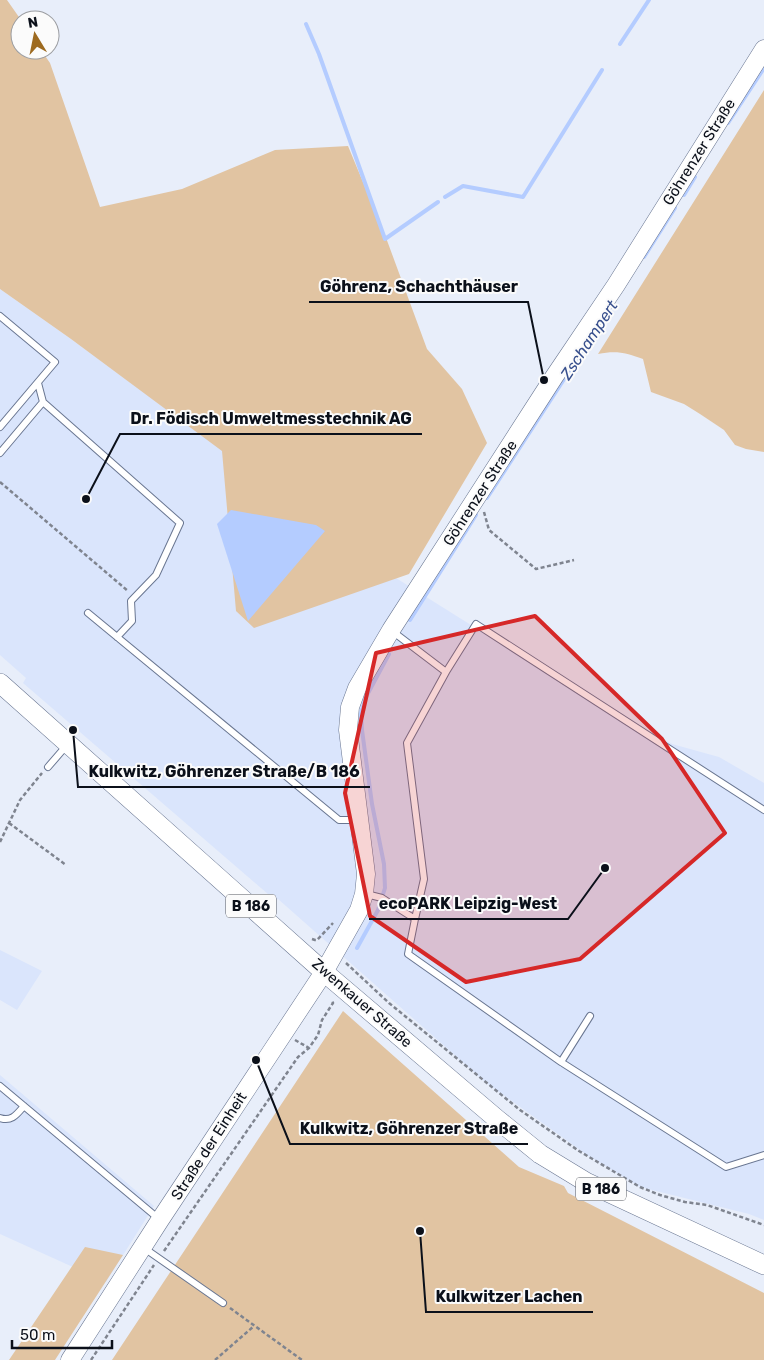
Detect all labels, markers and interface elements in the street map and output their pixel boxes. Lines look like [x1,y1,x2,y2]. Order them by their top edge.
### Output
north arrow [10,10,60,60]
text: N [26,13,39,32]
street label: Göhrenzer Straße [659,95,739,209]
callout: Göhrenz, Schachthäuser [309,271,528,302]
text: Göhrenz, Schachthäuser [320,277,519,296]
water label: Zschampert [556,296,622,384]
callout: Dr. Födisch Umweltmesstechnik AG [120,403,422,434]
text: Dr. Födisch Umweltmesstechnik AG [130,409,412,428]
street label: Göhrenzer Straße [439,437,521,549]
callout: Kulkwitz, Göhrenzer Straße/B 186 [78,756,370,787]
text: Kulkwitz, Göhrenzer Straße/B 186 [88,762,360,781]
callout: ecoPARK Leipzig-West [369,888,568,919]
road number: B 186 [226,894,276,918]
text: ecoPARK Leipzig-West [379,894,558,913]
street label: Zwenkauer Straße [308,955,416,1051]
street label: Straße der Einheit [167,1089,251,1203]
callout: Kulkwitz, Göhrenzer Straße [290,1113,528,1144]
text: Kulkwitz, Göhrenzer Straße [300,1119,518,1138]
road number: B 186 [576,1178,626,1200]
callout: Kulkwitzer Lachen [426,1281,593,1312]
text: Kulkwitzer Lachen [435,1287,583,1306]
scale bar [12,1318,112,1350]
text: 50 m [20,1326,55,1344]

